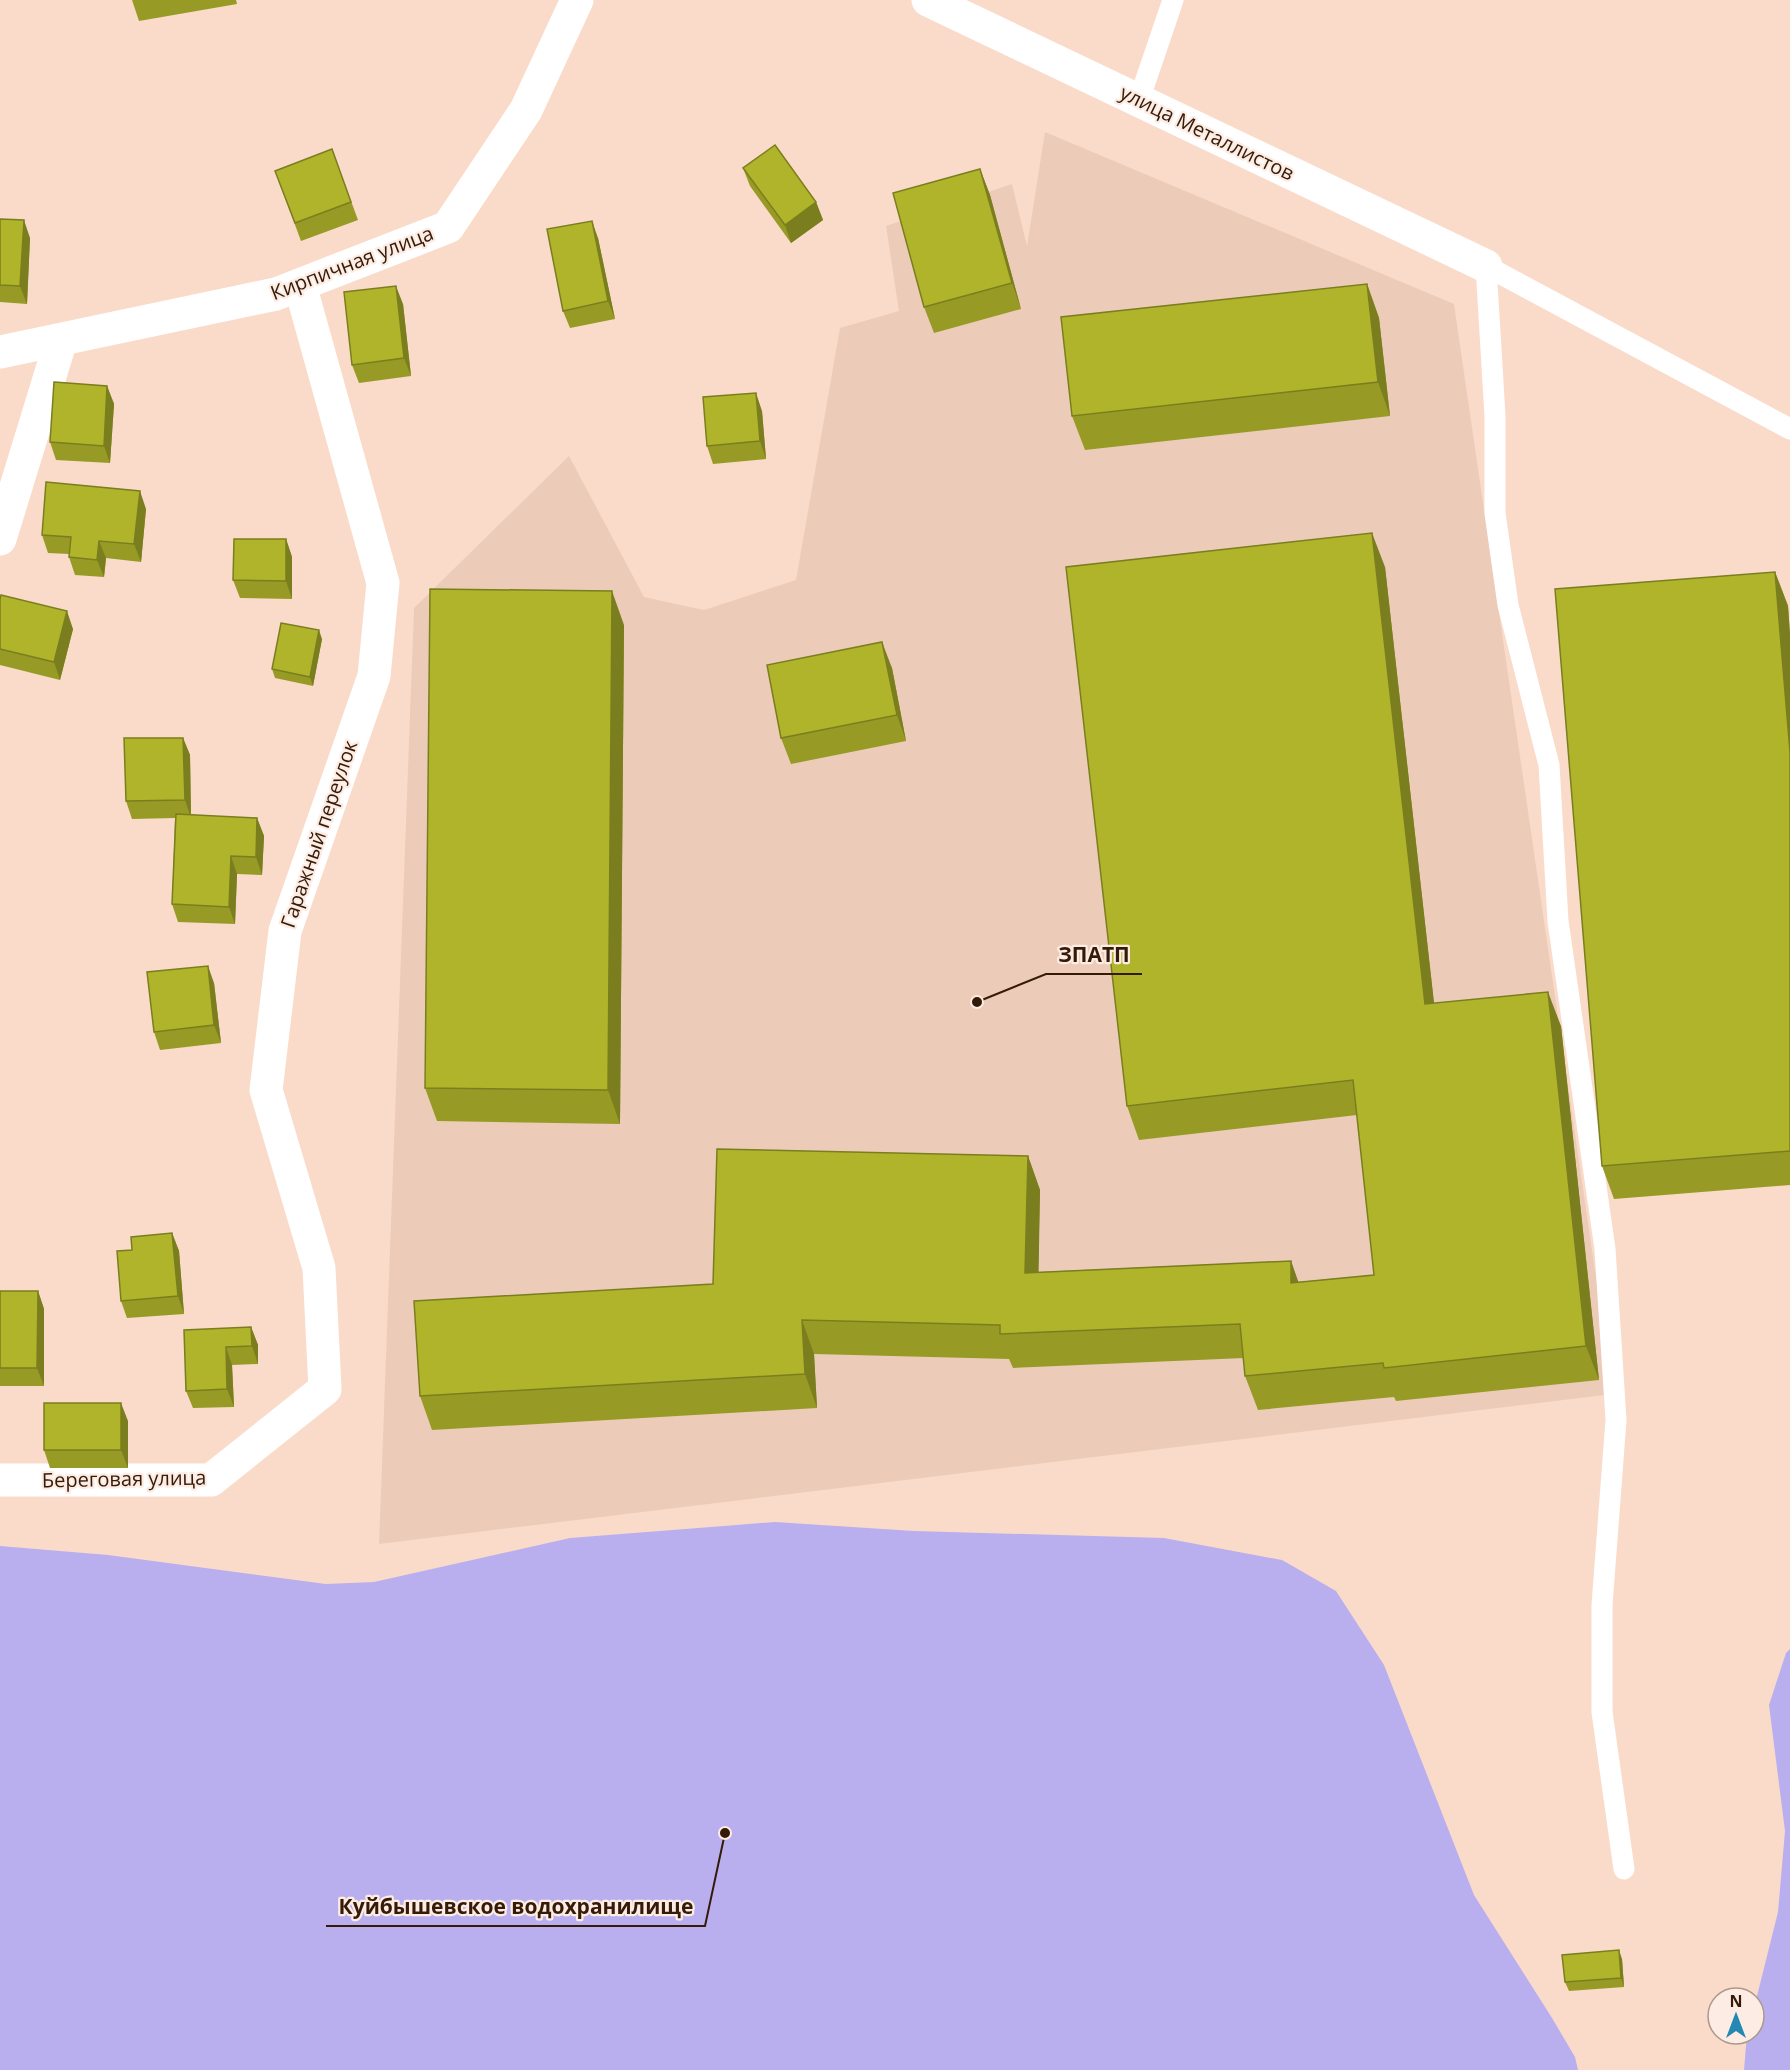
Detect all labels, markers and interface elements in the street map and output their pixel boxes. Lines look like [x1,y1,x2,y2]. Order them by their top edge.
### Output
street label: улица Металлистов [1116,79,1299,187]
street label: Кирпичная улица [267,219,437,306]
street label: Гаражный переулок [274,736,363,931]
callout: ЗПАТП [1046,935,1142,974]
text: ЗПАТП [1058,940,1130,968]
street label: Береговая улица [42,1464,206,1493]
callout: Куйбышевское водохранилище [326,1887,705,1926]
text: Куйбышевское водохранилище [339,1892,693,1920]
north arrow [1706,1986,1766,2046]
text: N [1729,1990,1743,2012]

